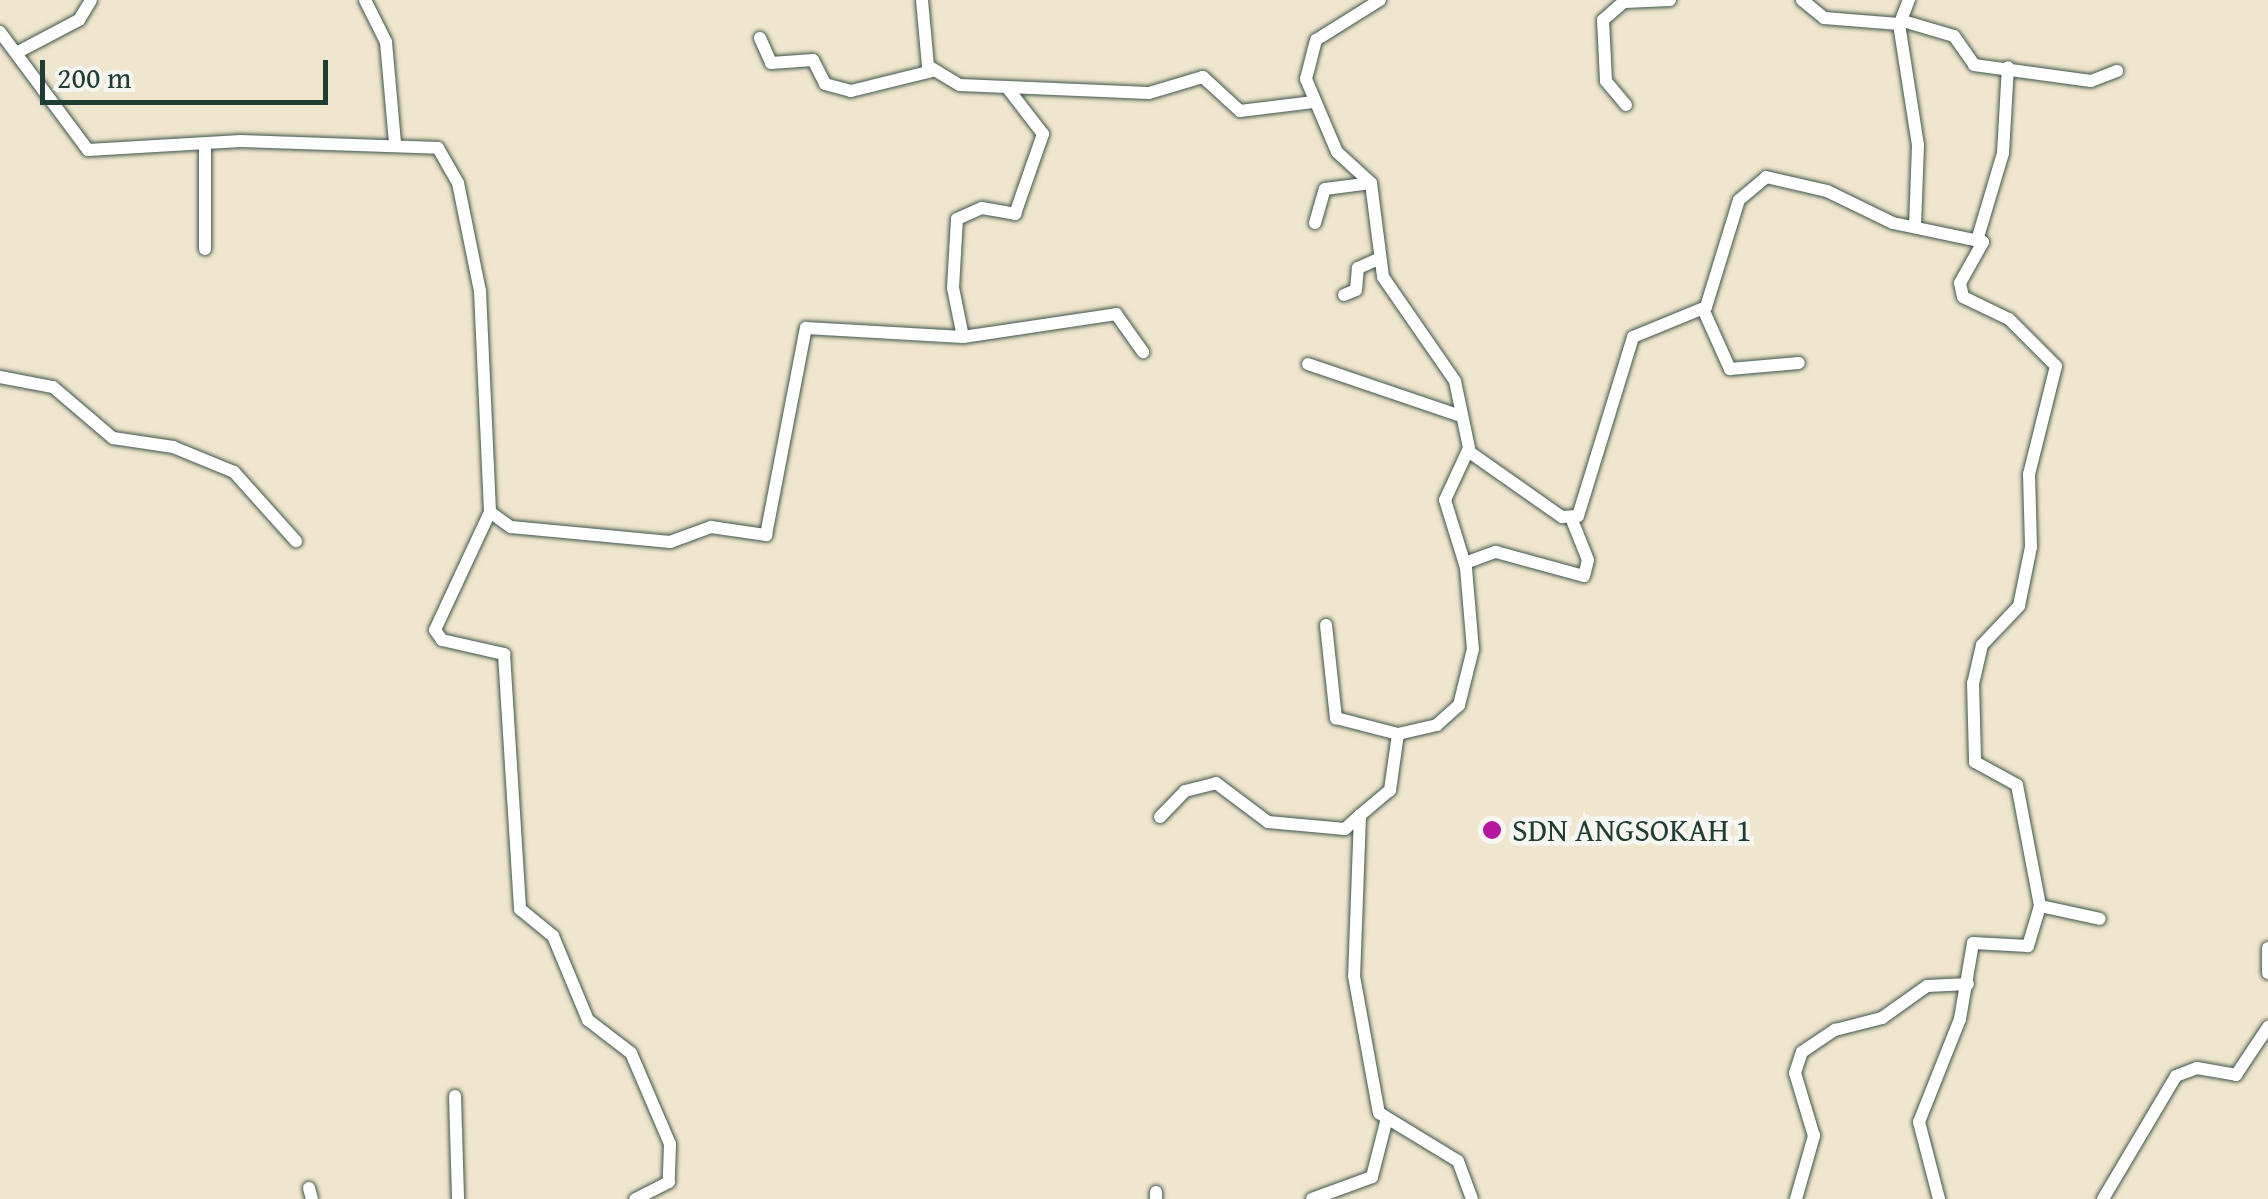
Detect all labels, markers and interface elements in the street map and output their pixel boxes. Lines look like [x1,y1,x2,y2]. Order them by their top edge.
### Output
scale bar [45,40,332,102]
text: 200 m [57,55,131,99]
place label: SDN ANGSOKAH 1 [1512,811,1751,849]
marker: SDN ANGSOKAH 1 [1481,819,1503,841]

